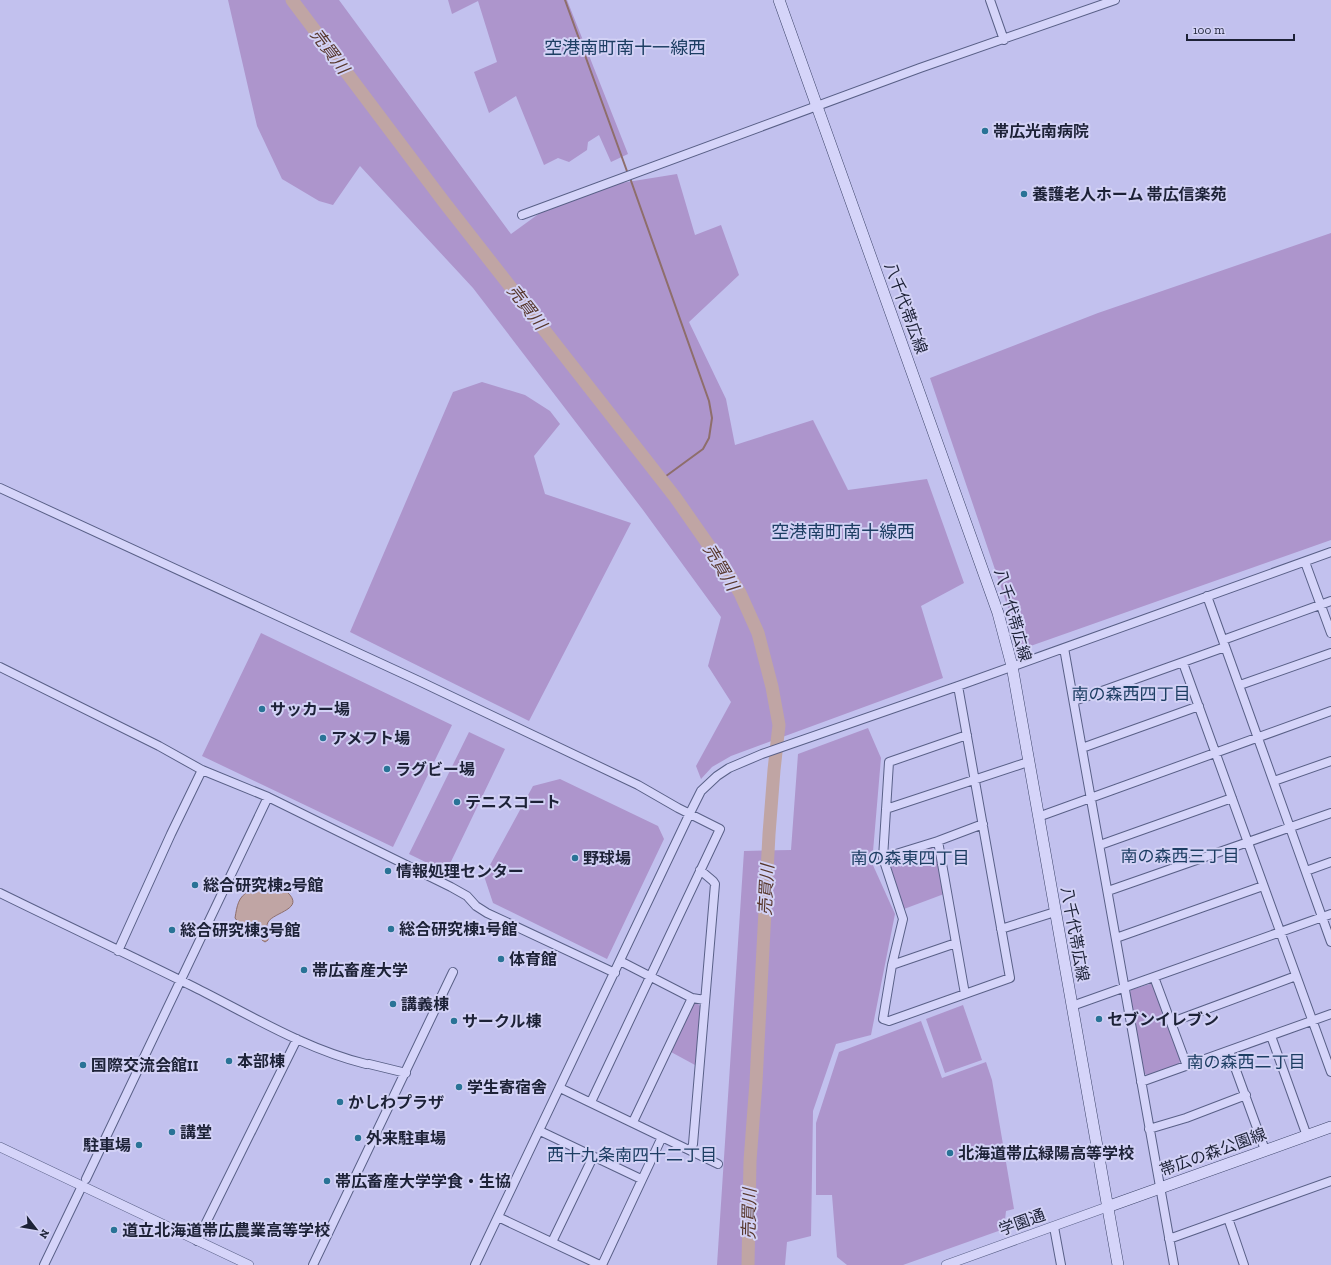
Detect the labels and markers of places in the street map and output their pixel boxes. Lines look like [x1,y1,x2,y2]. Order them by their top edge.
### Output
place label: 帯広光南病院 [993,122,1089,141]
marker: 帯広光南病院 [980,126,990,136]
place label: 養護老人ホーム 帯広信楽苑 [1032,185,1227,204]
marker: 養護老人ホーム 帯広信楽苑 [1019,189,1029,199]
place label: サッカー場 [270,700,350,719]
marker: サッカー場 [257,704,267,714]
place label: アメフト場 [331,729,410,748]
marker: アメフト場 [318,733,328,743]
place label: ラグビー場 [395,760,475,779]
marker: ラグビー場 [382,764,392,774]
place label: テニスコート [465,793,561,812]
marker: テニスコート [452,797,462,807]
place label: 野球場 [583,849,631,868]
marker: 野球場 [570,853,580,863]
place label: 情報処理センター [396,862,524,881]
marker: 情報処理センター [383,866,393,876]
place label: 総合研究棟2号館 [203,876,324,895]
marker: 総合研究棟2号館 [190,880,200,890]
place label: 総合研究棟1号館 [399,920,517,939]
place label: 総合研究棟3号館 [180,921,301,940]
marker: 総合研究棟1号館 [386,924,396,934]
marker: 総合研究棟3号館 [167,925,177,935]
place label: 体育館 [509,950,557,969]
marker: 体育館 [496,954,506,964]
place label: 帯広畜産大学 [312,961,408,980]
marker: 帯広畜産大学 [299,965,309,975]
place label: 講義棟 [401,995,449,1014]
marker: 講義棟 [388,999,398,1009]
place label: セブンイレブン [1107,1010,1219,1029]
place label: サークル棟 [462,1012,542,1031]
marker: セブンイレブン [1094,1014,1104,1024]
marker: サークル棟 [449,1016,459,1026]
place label: 本部棟 [237,1052,285,1071]
place label: 国際交流会館II [91,1056,199,1075]
marker: 本部棟 [224,1056,234,1066]
marker: 国際交流会館II [78,1060,88,1070]
place label: 学生寄宿舎 [467,1078,547,1097]
marker: 学生寄宿舎 [454,1082,464,1092]
place label: かしわプラザ [348,1093,444,1112]
marker: かしわプラザ [335,1097,345,1107]
place label: 講堂 [180,1123,212,1142]
marker: 講堂 [167,1127,177,1137]
place label: 外来駐車場 [366,1129,446,1148]
marker: 外来駐車場 [353,1133,363,1143]
place label: 駐車場 [83,1136,131,1155]
marker: 駐車場 [134,1140,144,1150]
place label: 北海道帯広緑陽高等学校 [958,1144,1134,1163]
marker: 北海道帯広緑陽高等学校 [945,1148,955,1158]
place label: 帯広畜産大学学食・生協 [335,1172,511,1191]
marker: 帯広畜産大学学食・生協 [322,1176,332,1186]
place label: 道立北海道帯広農業高等学校 [122,1221,330,1240]
marker: 道立北海道帯広農業高等学校 [109,1225,119,1235]

